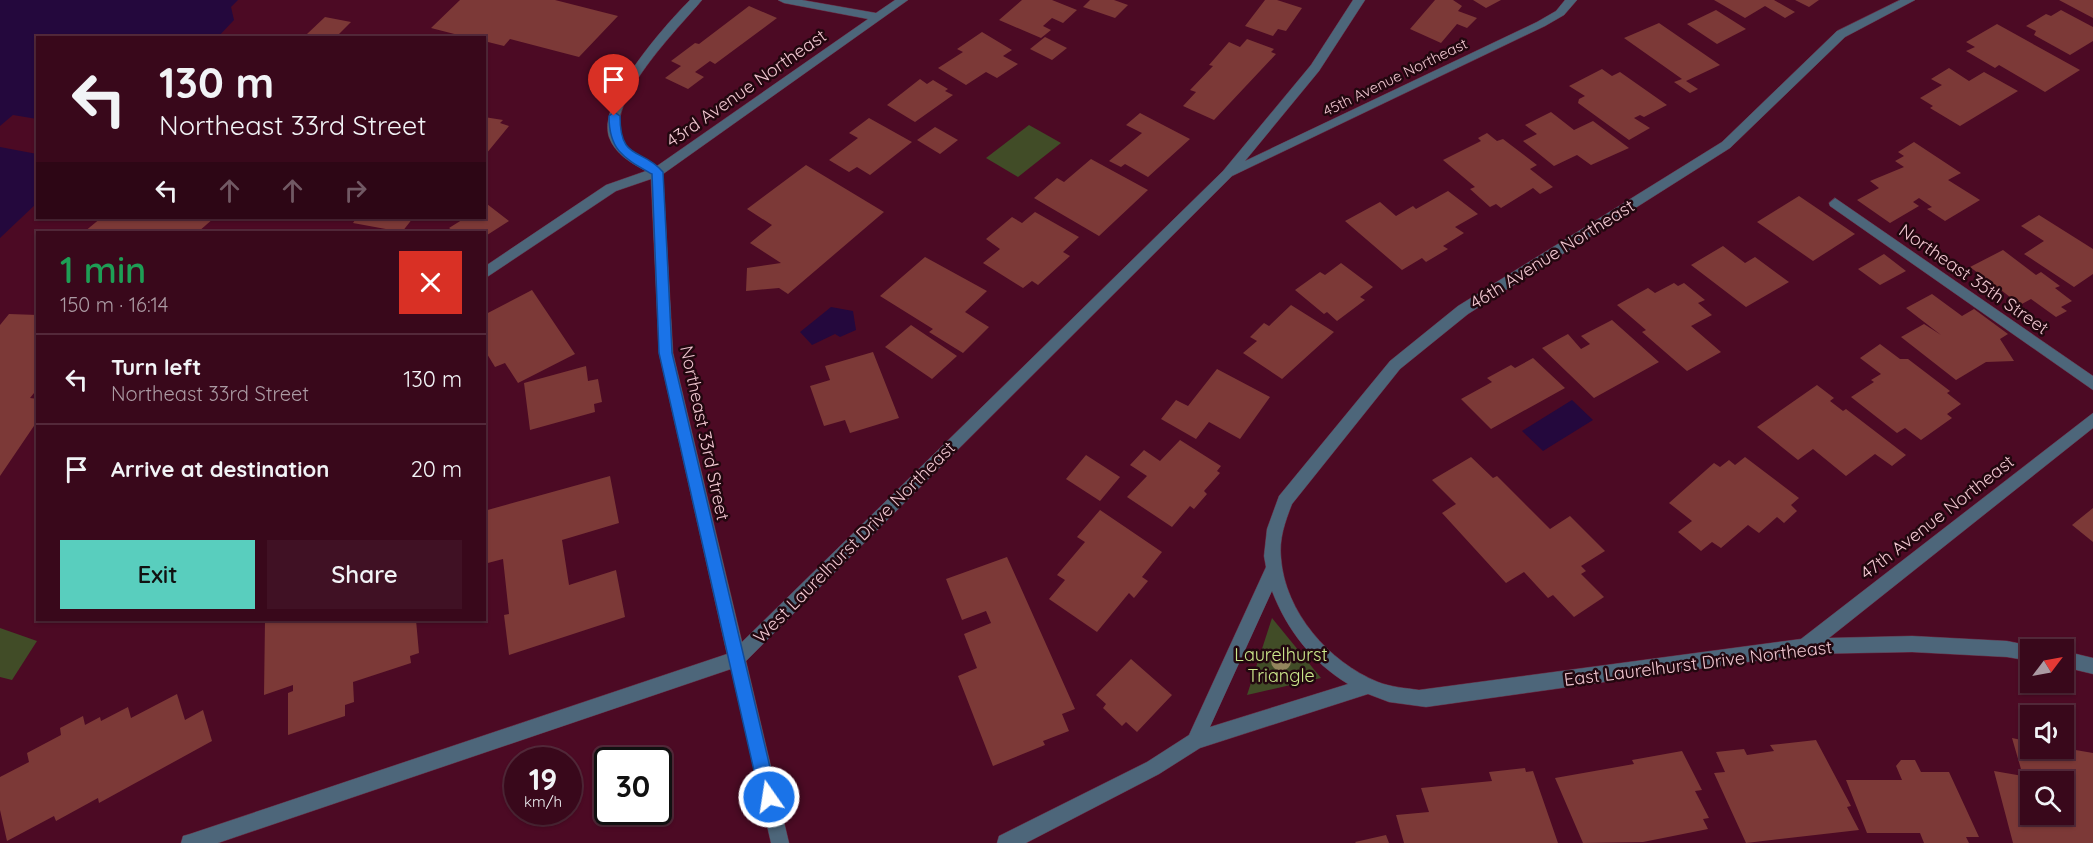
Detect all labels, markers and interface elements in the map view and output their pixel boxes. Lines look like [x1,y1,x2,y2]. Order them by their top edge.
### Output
street label: 43rd Avenue Northeast [661,24,831,152]
street label: 45th Avenue Northeast [1320,34,1470,120]
pin [588,54,639,116]
text: 130 m [159,56,274,109]
icon: left [60,60,138,138]
icon: arrive [597,63,630,96]
text: Northeast 33rd Street [159,108,426,142]
icon: left [150,174,183,207]
icon: ahead [213,174,246,207]
icon: ahead [276,174,309,207]
icon: right [339,174,372,207]
street label: 46th Avenue Northeast [1465,194,1639,314]
street label: Northeast 35th Street [1895,219,2053,339]
text: 1 min [60,247,146,292]
button: close [399,251,462,314]
text: 150 m · 16:14 [60,292,168,317]
street label: Northeast 33rd Street [675,343,735,523]
text: Turn left [111,353,201,381]
icon: left [60,363,93,396]
text: 130 m [403,365,462,393]
text: Northeast 33rd Street [111,381,309,406]
street label: West Laurelhurst Drive Northeast [748,436,960,648]
street label: 47th Avenue Northeast [1856,450,2018,584]
icon: arrive [60,453,93,486]
text: Arrive at destination [111,455,329,483]
text: 20 m [411,455,462,483]
button: Exit [60,540,255,609]
button: Share [267,540,462,609]
street label: East Laurelhurst Drive Northeast [1563,635,1833,691]
north arrow [2020,639,2074,693]
map controls [2020,639,2074,825]
park label: Laurelhurst Triangle [1234,643,1328,687]
button: sound [2020,705,2074,759]
speed limit sign: 30 [594,747,672,825]
text: 19 [529,760,557,798]
position arrow [737,765,801,829]
button: search [2020,771,2074,825]
text: km/h [524,792,562,811]

